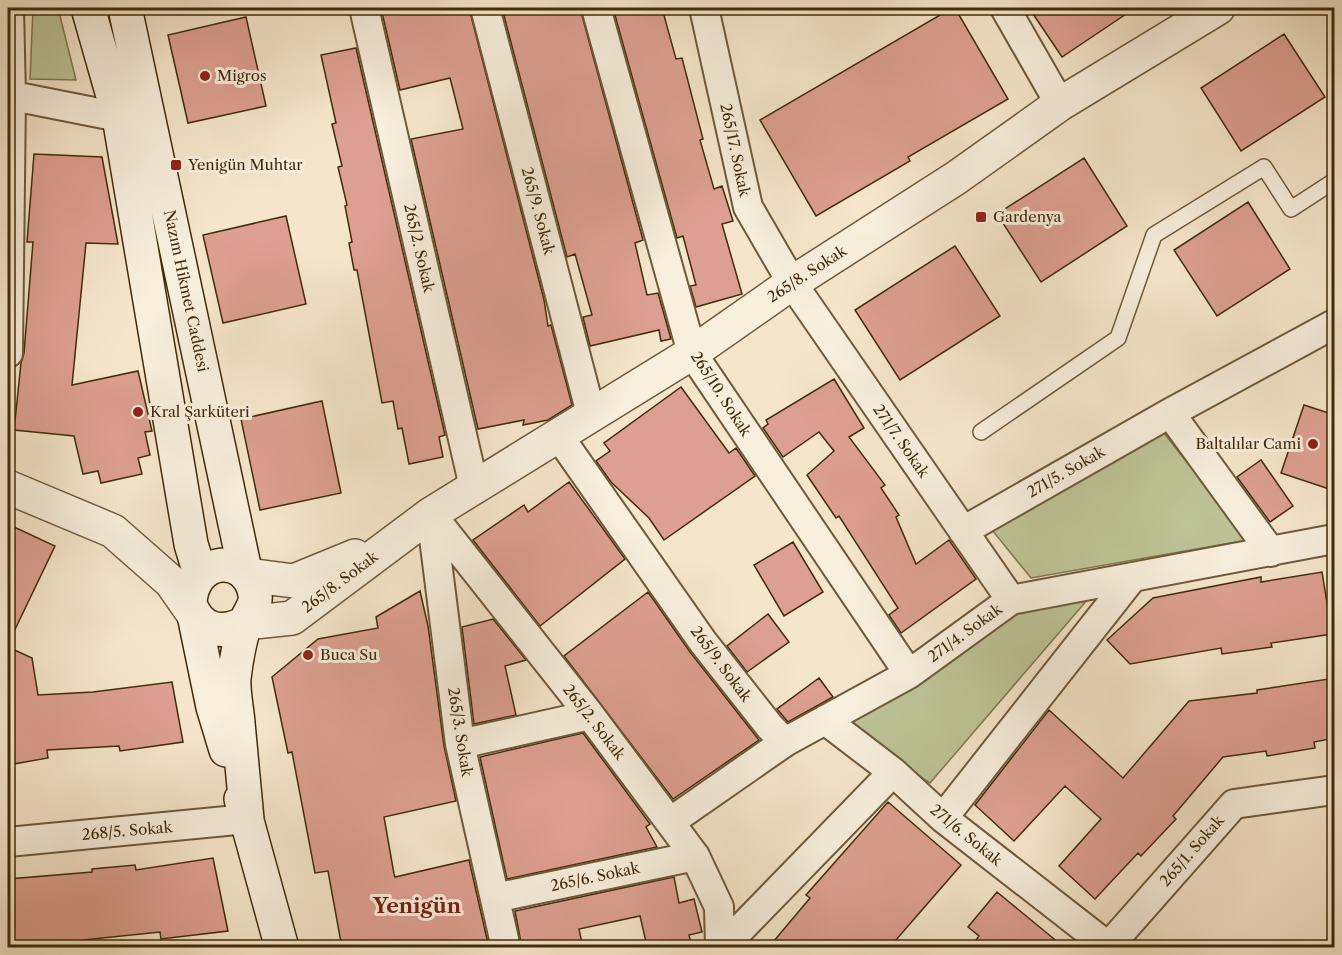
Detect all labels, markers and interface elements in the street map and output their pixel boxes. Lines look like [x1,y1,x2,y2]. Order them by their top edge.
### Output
place label: Migros [217,66,266,85]
marker: Migros [198,69,212,83]
street label: 265/17. Sokak [716,102,755,200]
place label: Yenigün Muhtar [187,155,303,174]
marker: Yenigün Muhtar [169,158,183,172]
street label: 265/9. Sokak [518,165,560,258]
street label: 265/2. Sokak [400,202,439,295]
place label: Gardenya [993,207,1062,226]
street label: Nazım Hikmet Caddesi [160,208,213,374]
marker: Gardenya [974,210,988,224]
street label: 265/8. Sokak [763,240,851,306]
street label: 265/10. Sokak [687,348,757,441]
street label: 271/7. Sokak [869,400,934,482]
place label: Kral Şarküteri [150,402,250,421]
marker: Kral Şarküteri [131,405,145,419]
place label: Baltalılar Cami [1196,434,1301,453]
marker: Baltalılar Cami [1306,437,1320,451]
street label: 271/5. Sokak [1023,441,1109,501]
street label: 265/8. Sokak [298,546,383,616]
street label: 271/4. Sokak [924,599,1007,666]
street label: 265/9. Sokak [687,622,757,706]
place label: Buca Su [320,645,378,664]
marker: Buca Su [301,648,315,662]
street label: 265/2. Sokak [559,680,631,764]
street label: 265/3. Sokak [444,686,477,779]
street label: 271/6. Sokak [926,800,1007,870]
street label: 265/1. Sokak [1156,810,1229,890]
street label: 268/5. Sokak [81,817,174,844]
street label: 265/6. Sokak [549,858,642,895]
district label: Yenigün [372,893,462,918]

